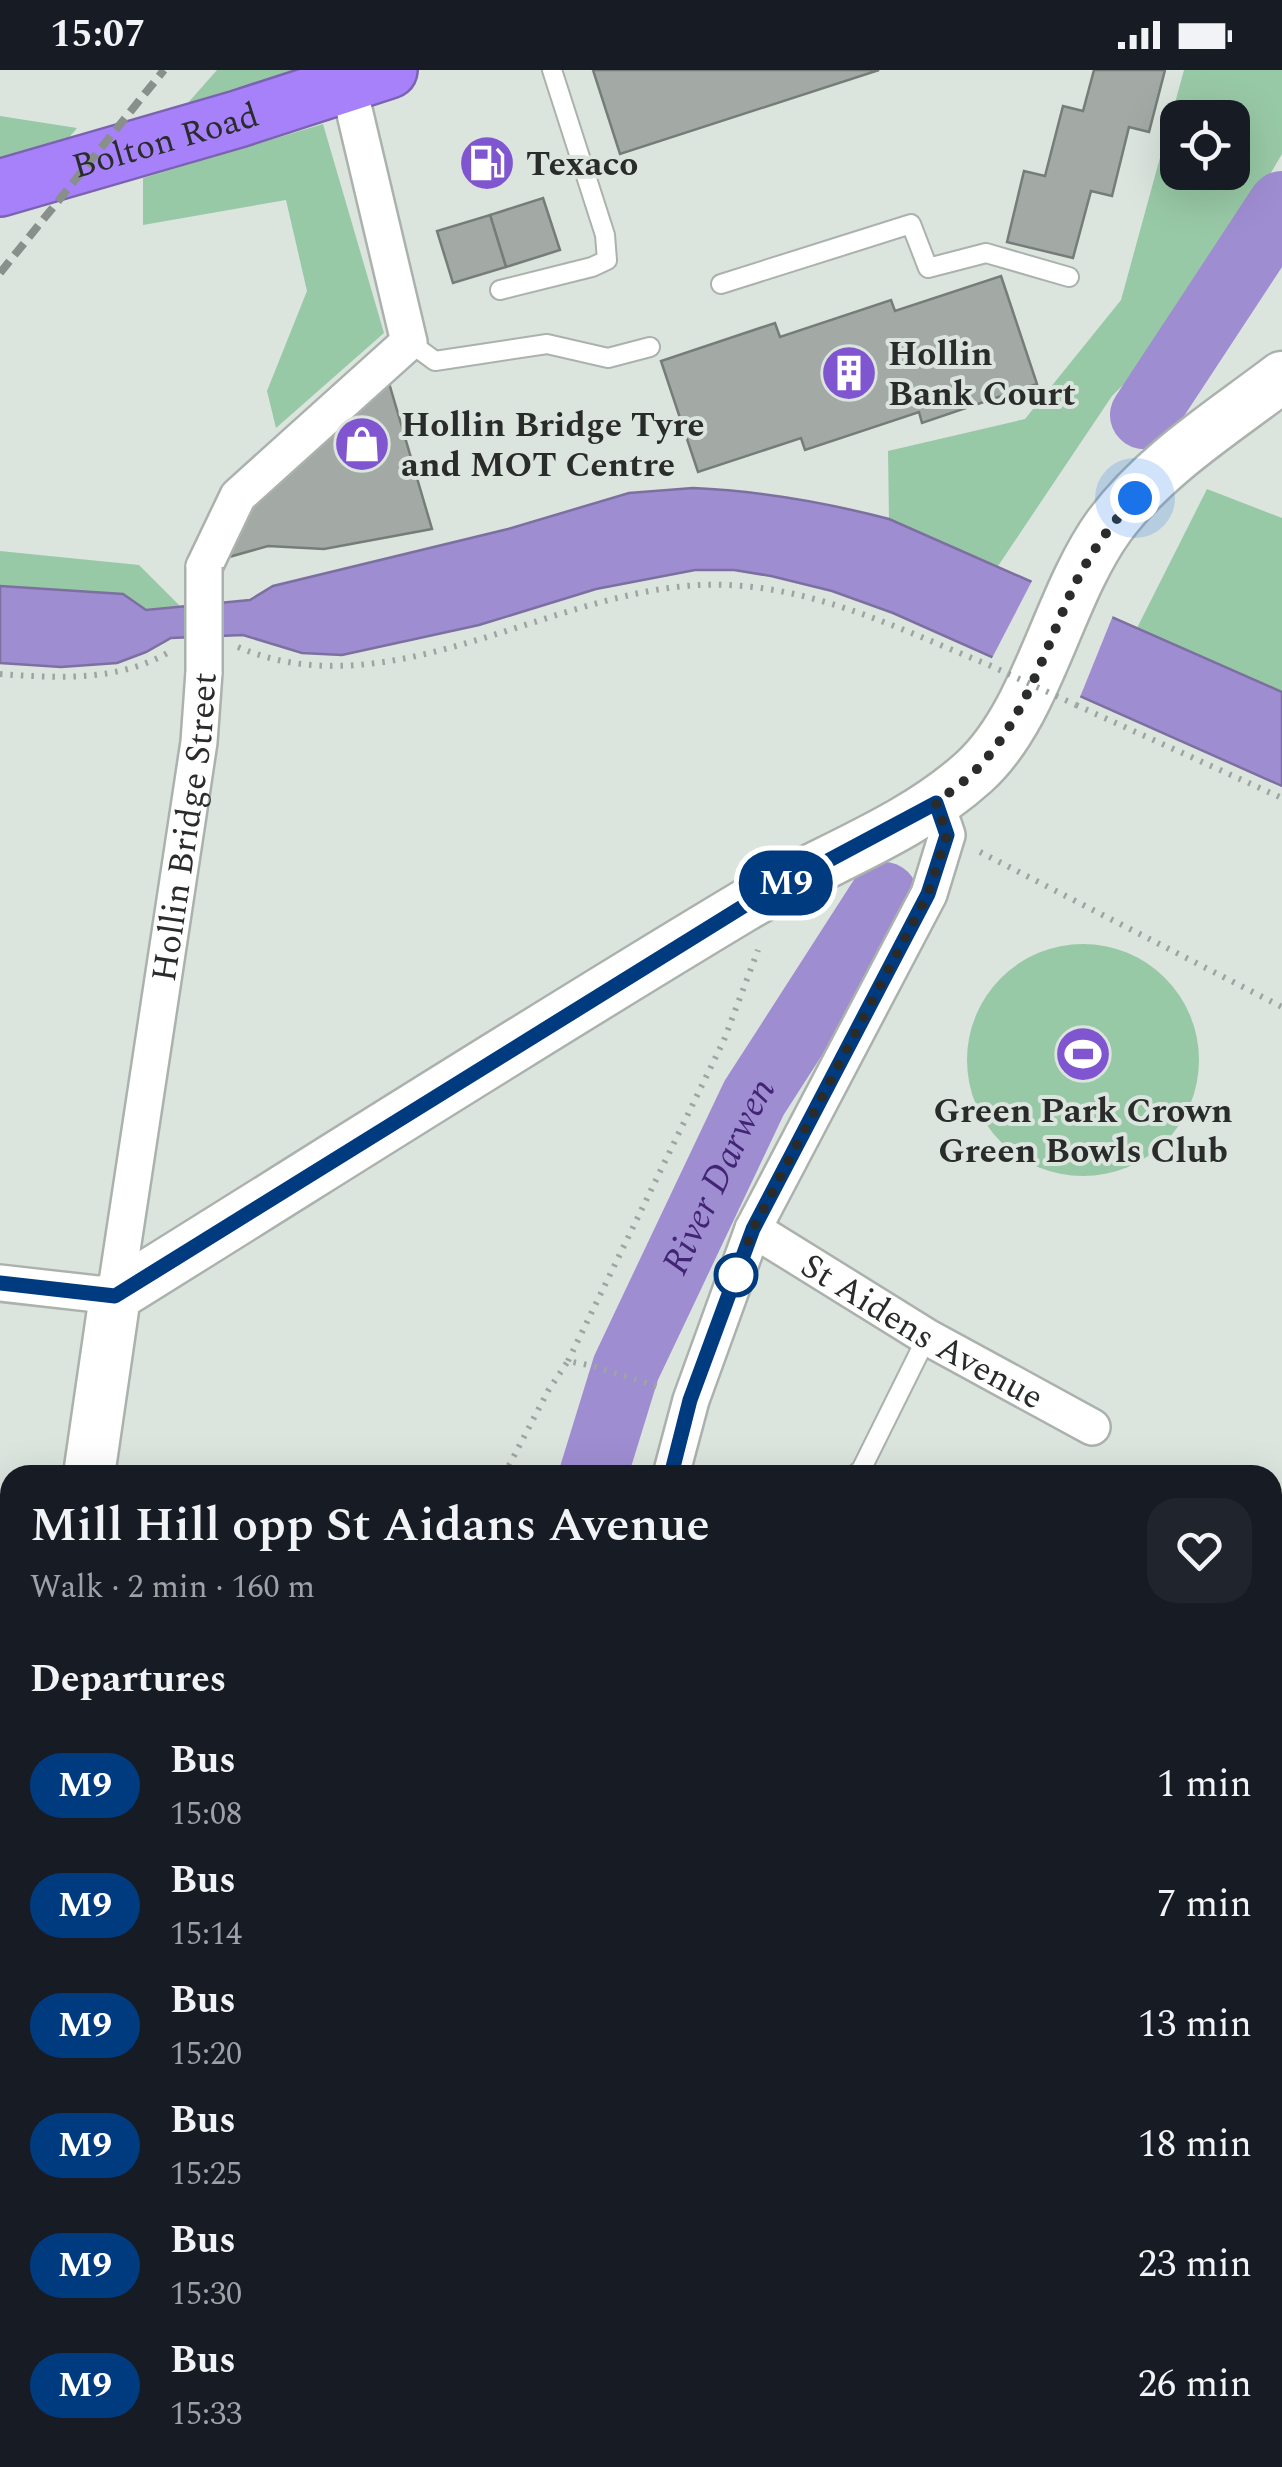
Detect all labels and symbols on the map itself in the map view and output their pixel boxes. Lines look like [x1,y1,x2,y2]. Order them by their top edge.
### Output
street label: Bolton Road [66,89,266,194]
fuel station icon: Texaco [457,133,517,193]
place label: Texaco [526,138,639,191]
place label: Hollin Bank Court [888,328,1076,421]
building icon: Hollin Bank Court [819,343,879,403]
place label: Hollin Bridge Tyre and MOT Centre [401,399,705,492]
shop icon: Hollin Bridge Tyre and MOT Centre [332,414,392,474]
your location [1110,473,1160,523]
street label: Hollin Bridge Street [138,671,232,985]
line badge: M9 [741,850,831,916]
sports icon: Green Park Crown Green Bowls Club [1053,1024,1113,1084]
water label: River Darwen [647,1066,791,1285]
place label: Green Park Crown Green Bowls Club [933,1085,1233,1178]
street label: St Aidens Avenue [790,1240,1053,1424]
unlabelled marker [715,1254,757,1296]

